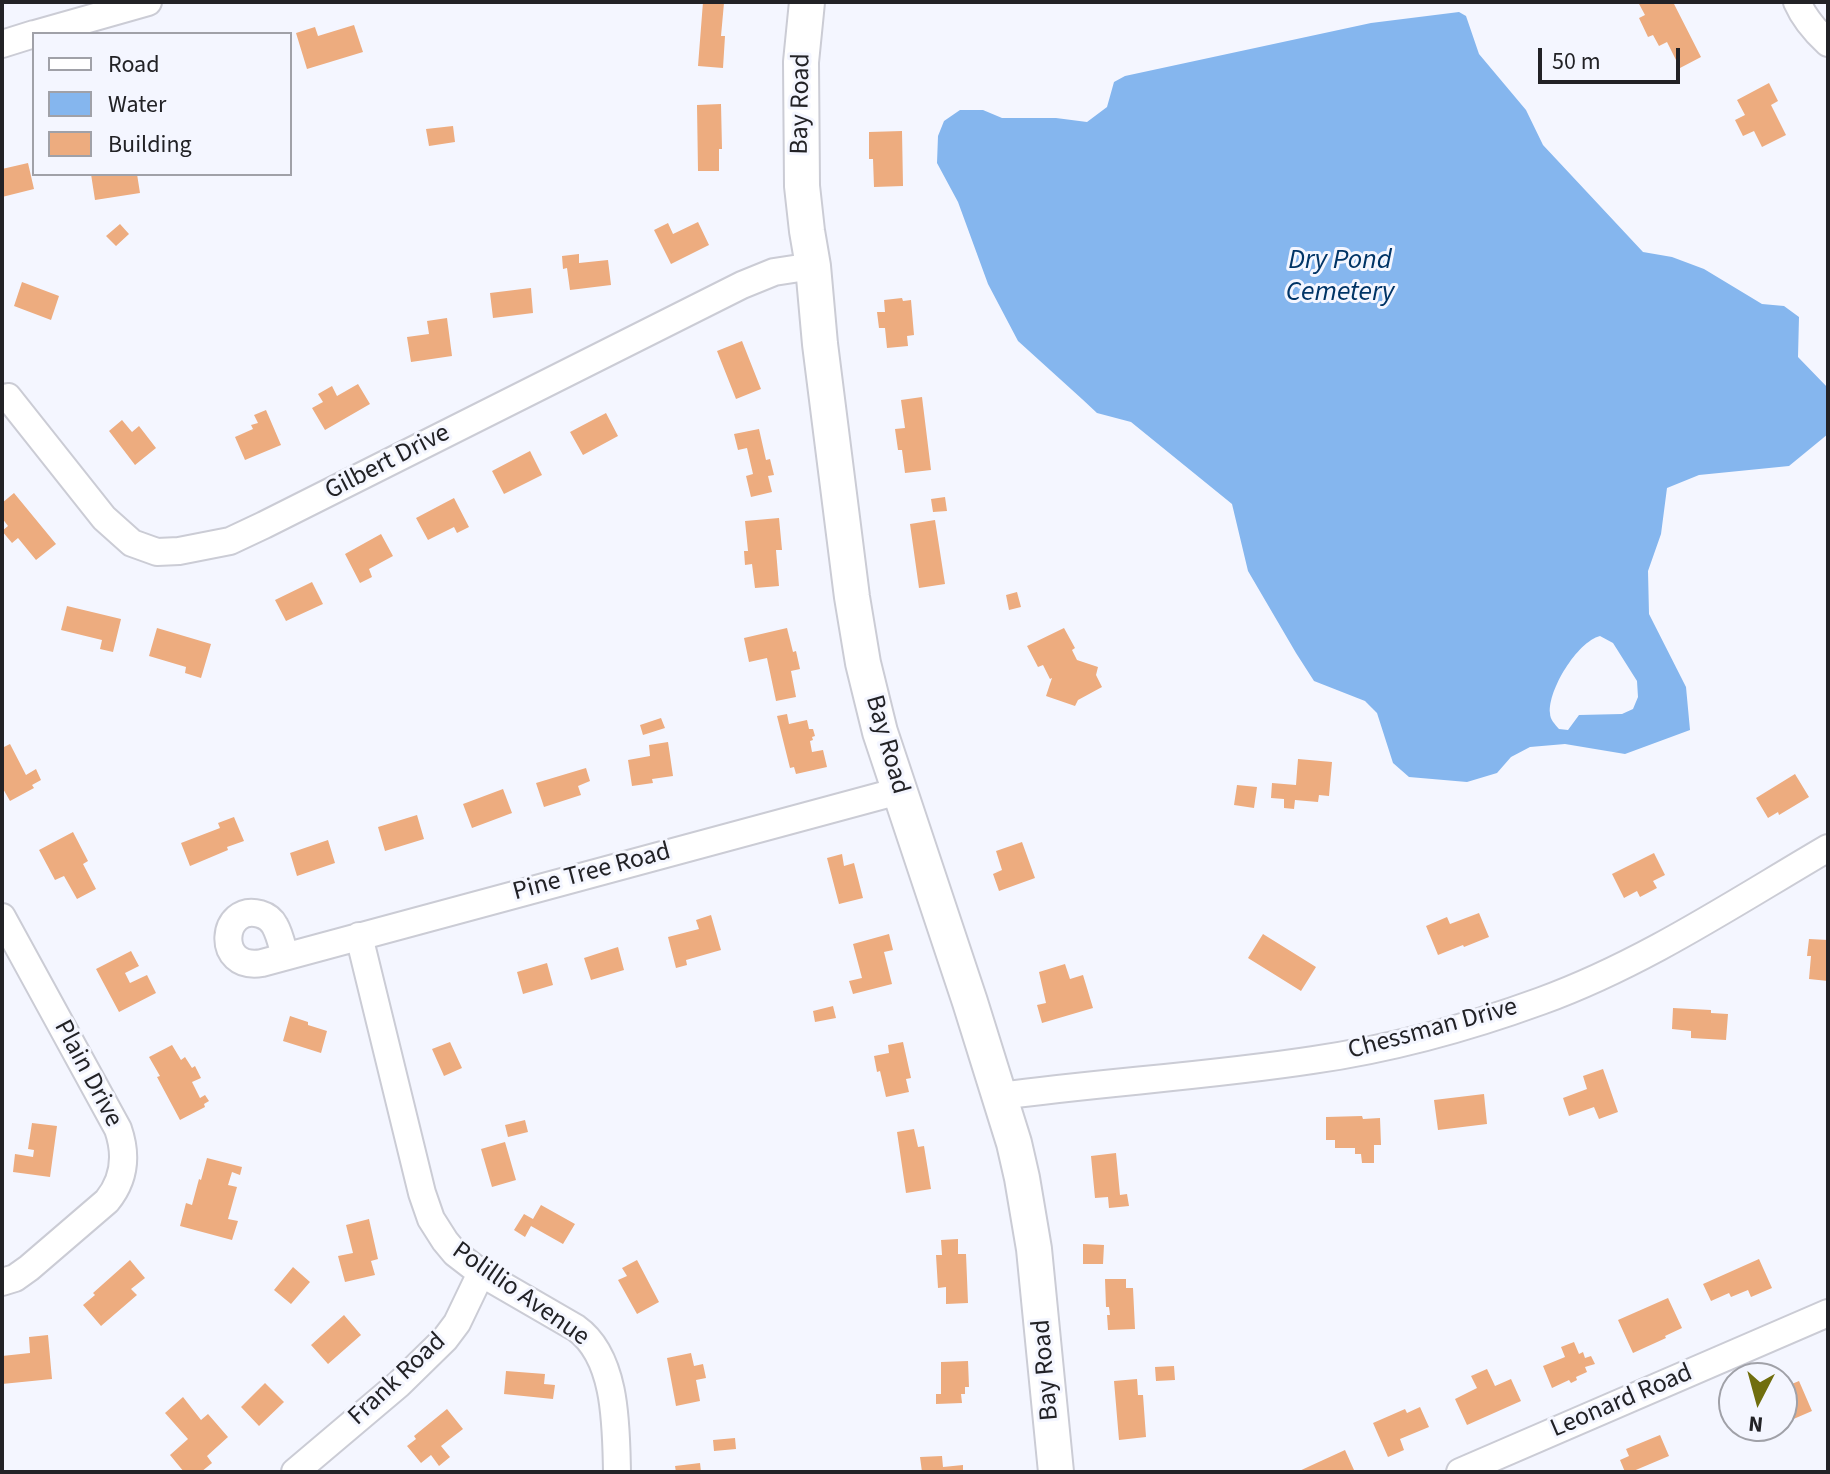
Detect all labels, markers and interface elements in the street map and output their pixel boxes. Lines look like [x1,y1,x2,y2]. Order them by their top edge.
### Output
legend [32,32,292,176]
scale bar [1542,32,1684,82]
text: 50 m [1552,44,1601,79]
text: Road [108,47,160,82]
street label: Bay Road [786,53,818,155]
text: Water [108,87,166,122]
text: Building [108,127,192,162]
water label: Dry Pond Cemetery [1286,245,1394,311]
street label: Gilbert Drive [320,418,456,508]
street label: Bay Road [857,692,915,798]
street label: Pine Tree Road [510,837,674,909]
street label: Chessman Drive [1345,992,1521,1068]
street label: Plain Drive [46,1015,128,1133]
street label: Polillio Avenue [445,1236,595,1354]
street label: Bay Road [1027,1318,1067,1422]
street label: Frank Road [343,1327,453,1433]
street label: Leonard Road [1546,1358,1698,1446]
north arrow [1718,1362,1798,1442]
text: N [1747,1407,1765,1441]

